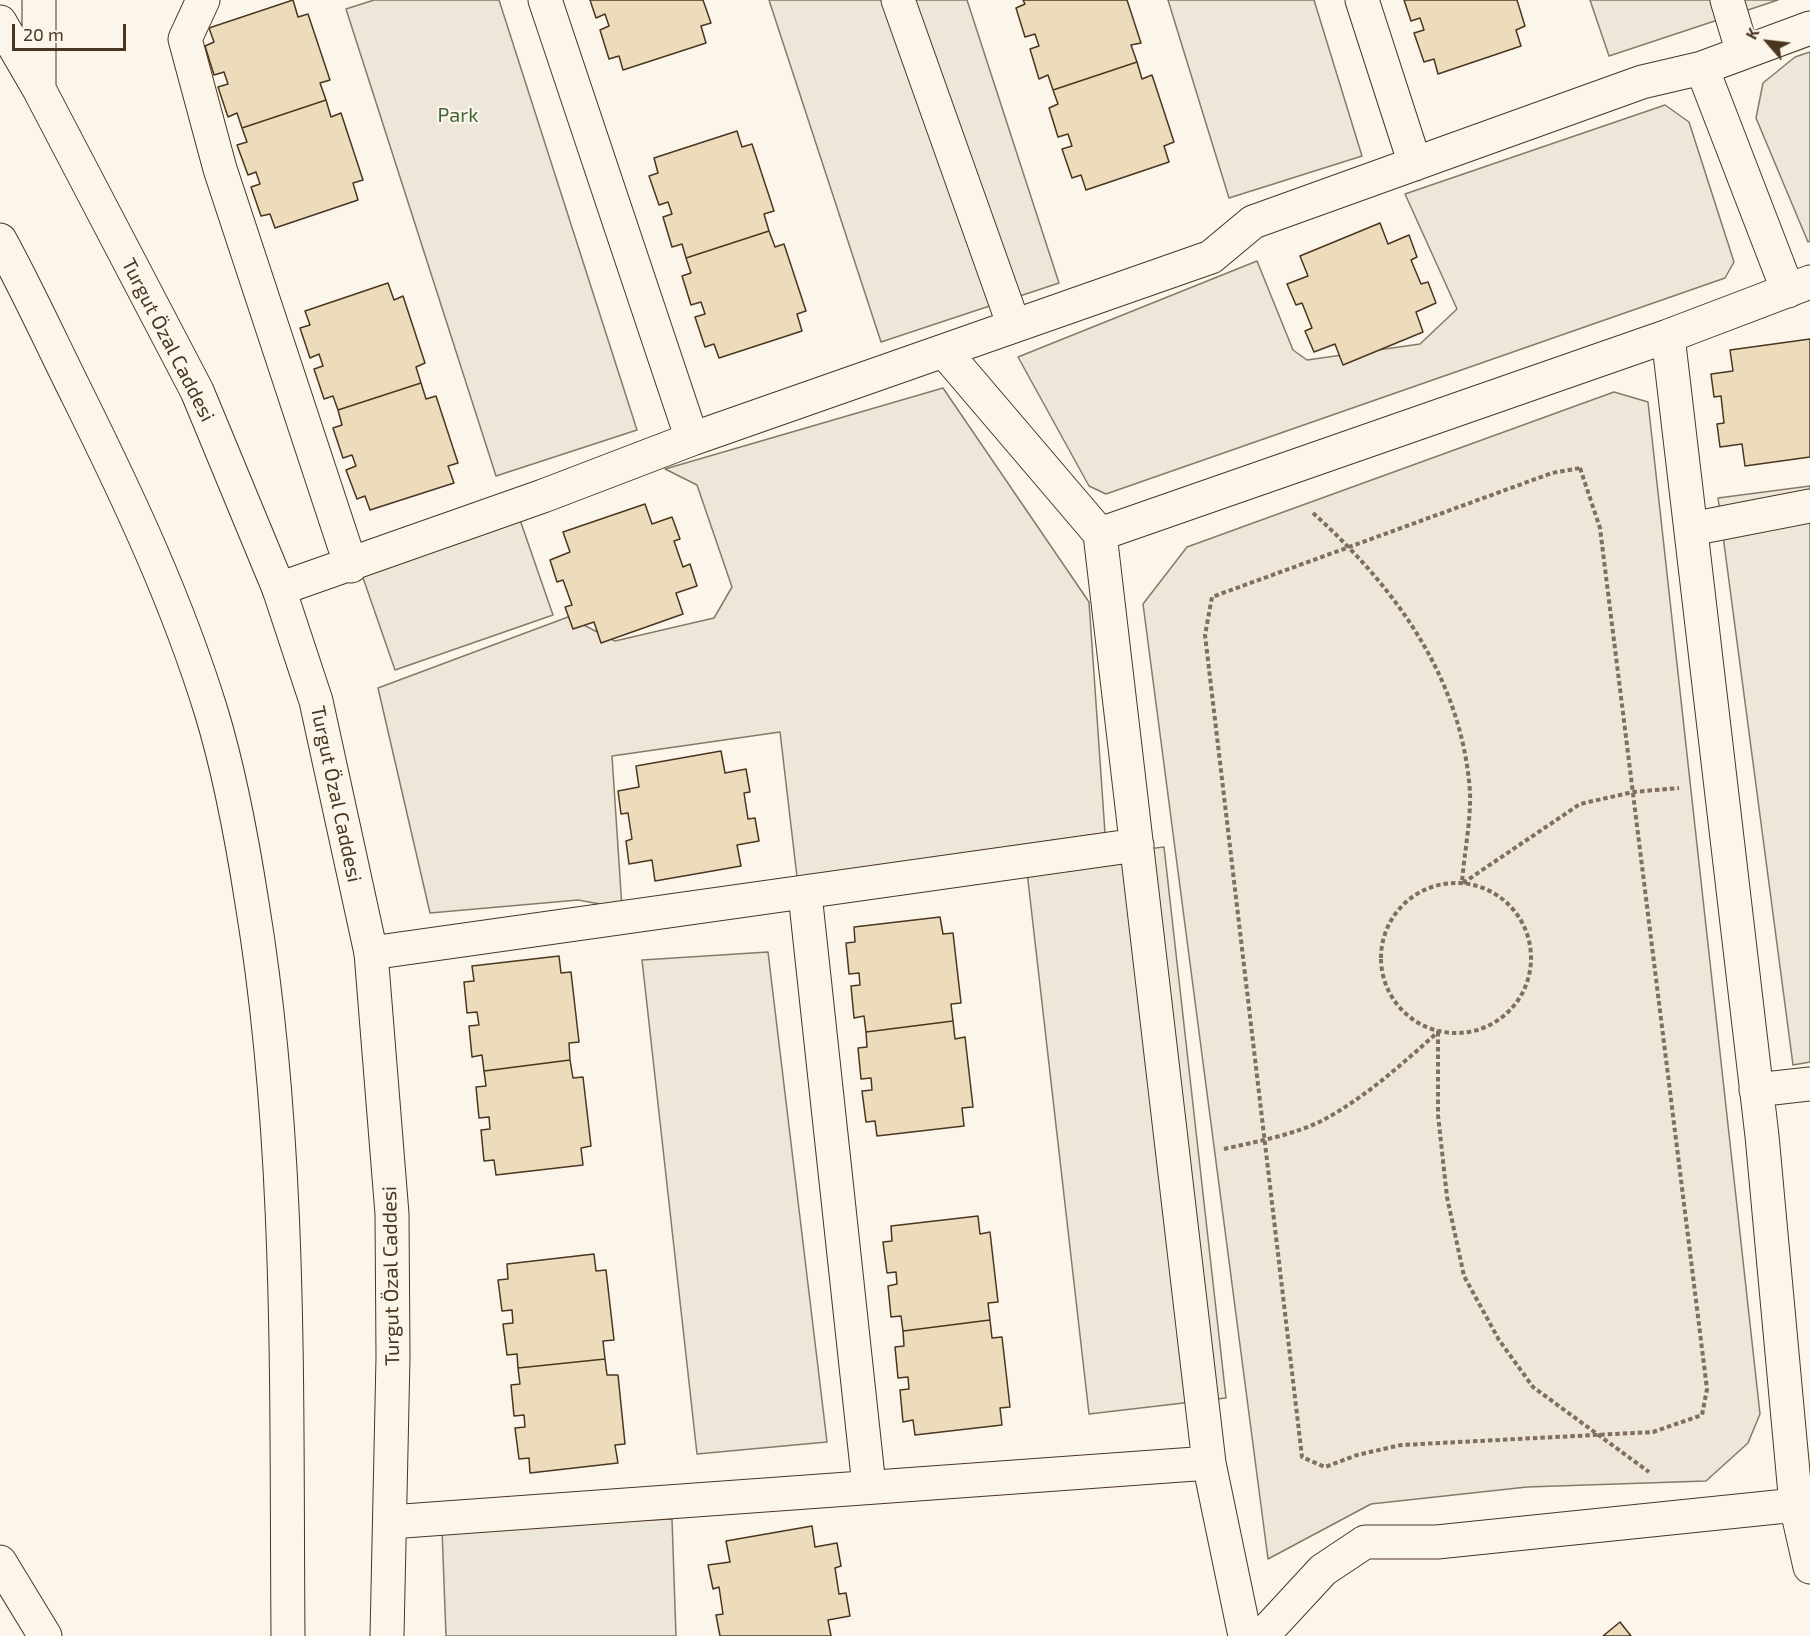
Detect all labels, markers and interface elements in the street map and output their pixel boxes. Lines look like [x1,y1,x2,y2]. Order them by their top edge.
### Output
scale bar [15,12,129,50]
north arrow [1738,12,1798,72]
text: 20 m [23,23,64,45]
text: K [1741,24,1762,42]
park label: Park [438,103,478,127]
street label: Turgut Özal Caddesi [116,254,220,426]
street label: Turgut Özal Caddesi [306,704,366,884]
street label: Turgut Özal Caddesi [377,1186,405,1366]

